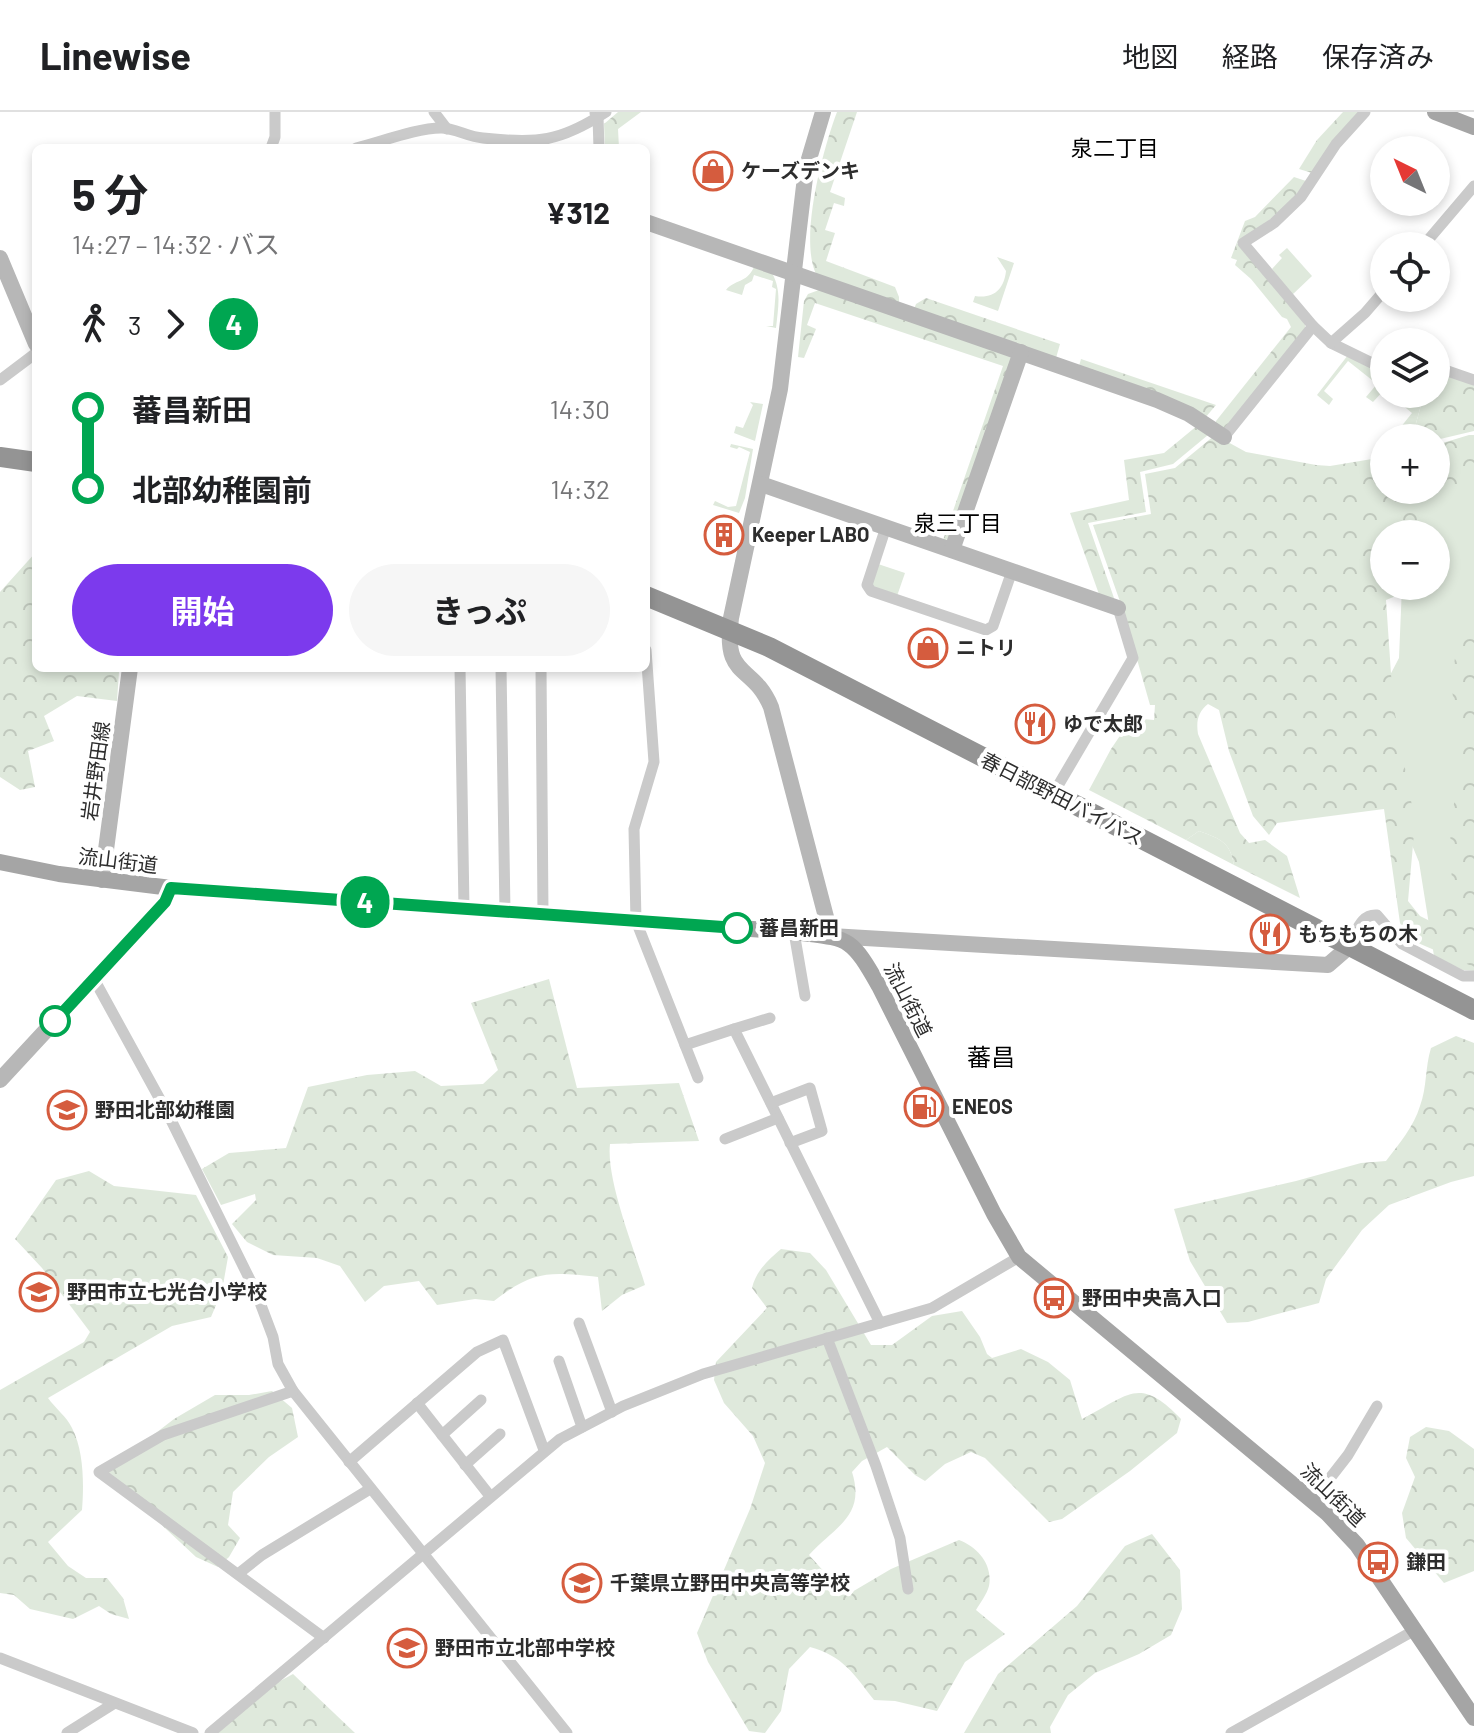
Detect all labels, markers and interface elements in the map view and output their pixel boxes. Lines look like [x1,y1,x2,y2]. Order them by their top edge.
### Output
text: Linewise [40,32,191,78]
text: 地図 [1122,39,1178,73]
text: 経路 [1222,39,1278,73]
text: 保存済み [1322,39,1434,73]
district label: 泉二丁目 [1071,134,1159,160]
north arrow [1370,136,1450,216]
map controls [1370,136,1450,600]
shop icon: ケーズデンキ [692,150,734,192]
place label: ケーズデンキ [741,158,860,182]
text: 5 分 [72,167,149,220]
text: ¥312 [546,194,610,230]
text: 14:27 – 14:32 · バス [72,228,280,259]
button: locate [1370,232,1450,312]
icon: walk [72,302,116,346]
icon: forward [153,302,197,346]
text: 4 [225,307,242,341]
text: 3 [128,309,141,340]
button: layers [1370,328,1450,408]
text: 蕃昌新田 [132,391,252,427]
text: 14:30 [550,393,610,424]
button: + [1370,424,1450,504]
text: 北部幼稚園前 [132,471,312,507]
text: 14:32 [550,473,610,504]
district label: 泉三丁目 [914,509,1002,535]
building icon: Keeper LABO [703,514,745,556]
button: − [1370,520,1450,600]
place label: Keeper LABO [752,522,870,546]
button: 開始 [72,564,333,656]
button: きっぷ [349,564,610,656]
shop icon: ニトリ [907,627,949,669]
place label: ニトリ [956,635,1016,659]
restaurant icon: ゆで太郎 [1014,703,1056,745]
place label: ゆで太郎 [1063,711,1143,735]
street label: 岩井野田線 [76,720,114,822]
street label: 春日部野田バイパス [977,747,1148,850]
street label: 流山街道 [77,843,159,877]
line badge: 4 [339,876,391,928]
text: 4 [357,885,373,919]
marker: 蕃昌新田 [722,913,752,943]
restaurant icon: もちもちの木 [1249,913,1291,955]
place label: 蕃昌新田 [759,915,839,939]
place label: もちもちの木 [1298,921,1418,945]
street label: 流山街道 [880,958,938,1041]
unlabelled marker [40,1006,70,1036]
district label: 蕃昌 [967,1042,1015,1071]
fuel station icon: ENEOS [903,1086,945,1128]
school or university icon: 野田北部幼稚園 [46,1089,88,1131]
place label: ENEOS [952,1094,1013,1118]
place label: 野田北部幼稚園 [95,1097,235,1121]
school or university icon: 野田市立七光台小学校 [18,1271,60,1313]
bus stop icon: 野田中央高入口 [1033,1277,1075,1319]
place label: 野田市立七光台小学校 [67,1279,267,1303]
place label: 野田中央高入口 [1082,1285,1222,1309]
street label: 流山街道 [1297,1458,1371,1531]
bus stop icon: 鎌田 [1357,1541,1399,1583]
place label: 鎌田 [1406,1549,1446,1573]
school or university icon: 千葉県立野田中央高等学校 [561,1562,603,1604]
place label: 千葉県立野田中央高等学校 [610,1570,850,1594]
school or university icon: 野田市立北部中学校 [386,1627,428,1669]
place label: 野田市立北部中学校 [435,1635,615,1659]

